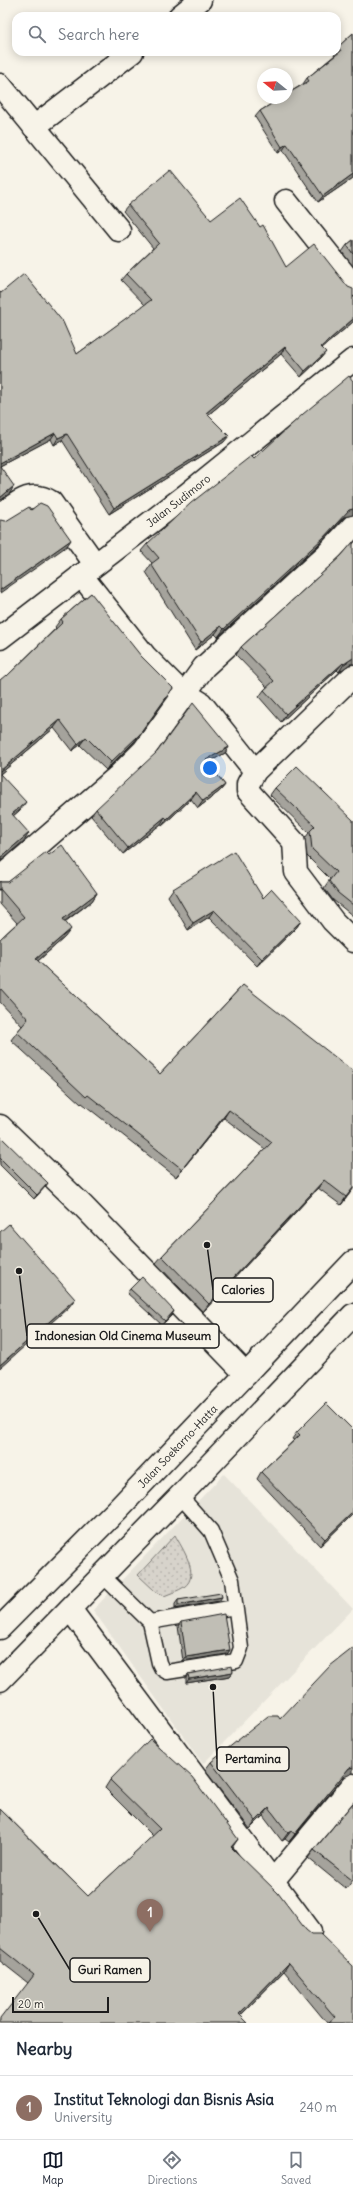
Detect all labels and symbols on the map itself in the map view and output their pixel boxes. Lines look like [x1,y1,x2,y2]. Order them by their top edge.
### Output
north arrow [257,68,293,104]
street label: Jalan Sudimoro [143,471,213,530]
your location [200,758,220,778]
callout: Calories [213,1278,273,1302]
text: Calories [221,1282,265,1297]
callout: Indonesian Old Cinema Museum [27,1324,219,1348]
text: Indonesian Old Cinema Museum [35,1328,212,1343]
street label: Jalan Soekarno-Hatta [135,1402,220,1491]
callout: Pertamina [217,1747,289,1771]
text: Pertamina [225,1751,281,1766]
pin: 1 [137,1899,163,1932]
callout: Guri Ramen [70,1958,150,1982]
text: Guri Ramen [78,1962,142,1977]
scale bar [12,1995,109,2014]

